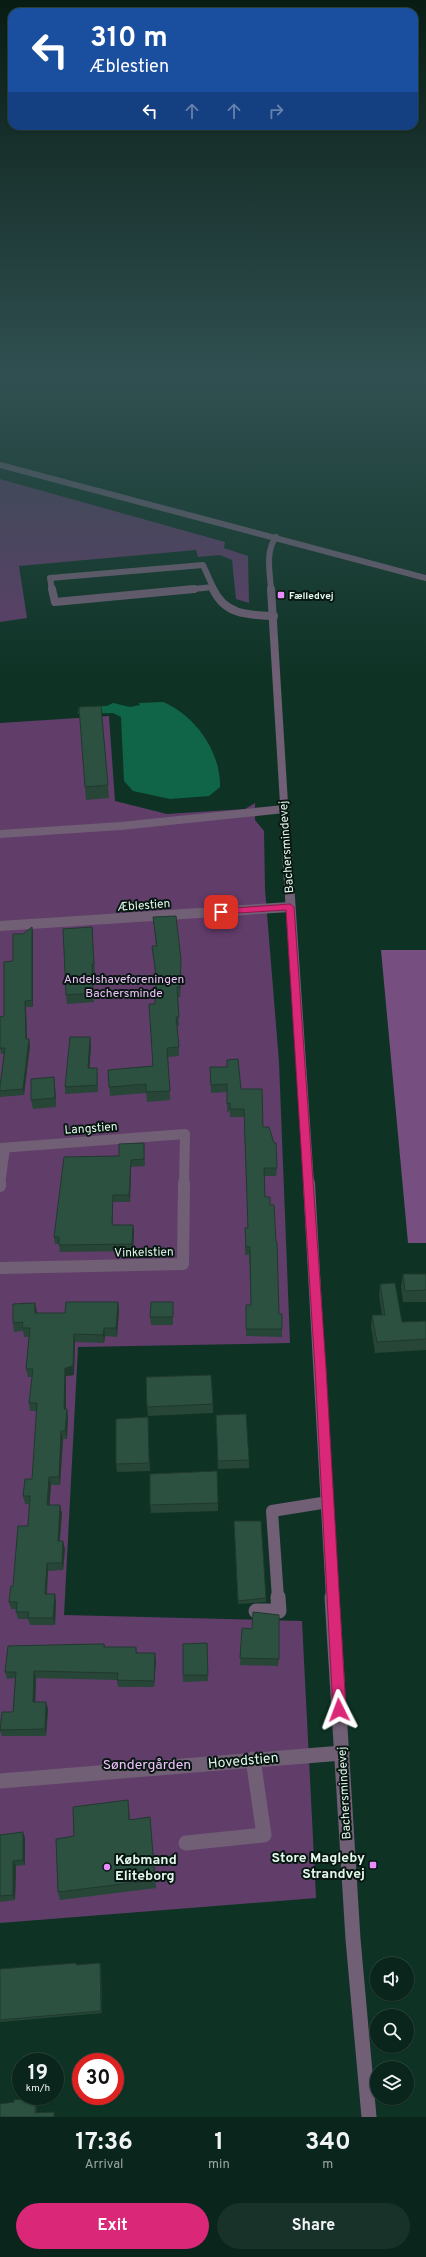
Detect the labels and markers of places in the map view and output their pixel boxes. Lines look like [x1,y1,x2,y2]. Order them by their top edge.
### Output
marker: Fælledvej [276,590,286,600]
place label: Fælledvej [289,590,334,603]
pin [204,895,238,929]
place label: Store Magleby Strandvej [272,1850,365,1883]
place label: Købmand Eliteborg [115,1852,177,1885]
marker: Store Magleby Strandvej [368,1860,378,1870]
marker: Købmand Eliteborg [102,1862,112,1872]

